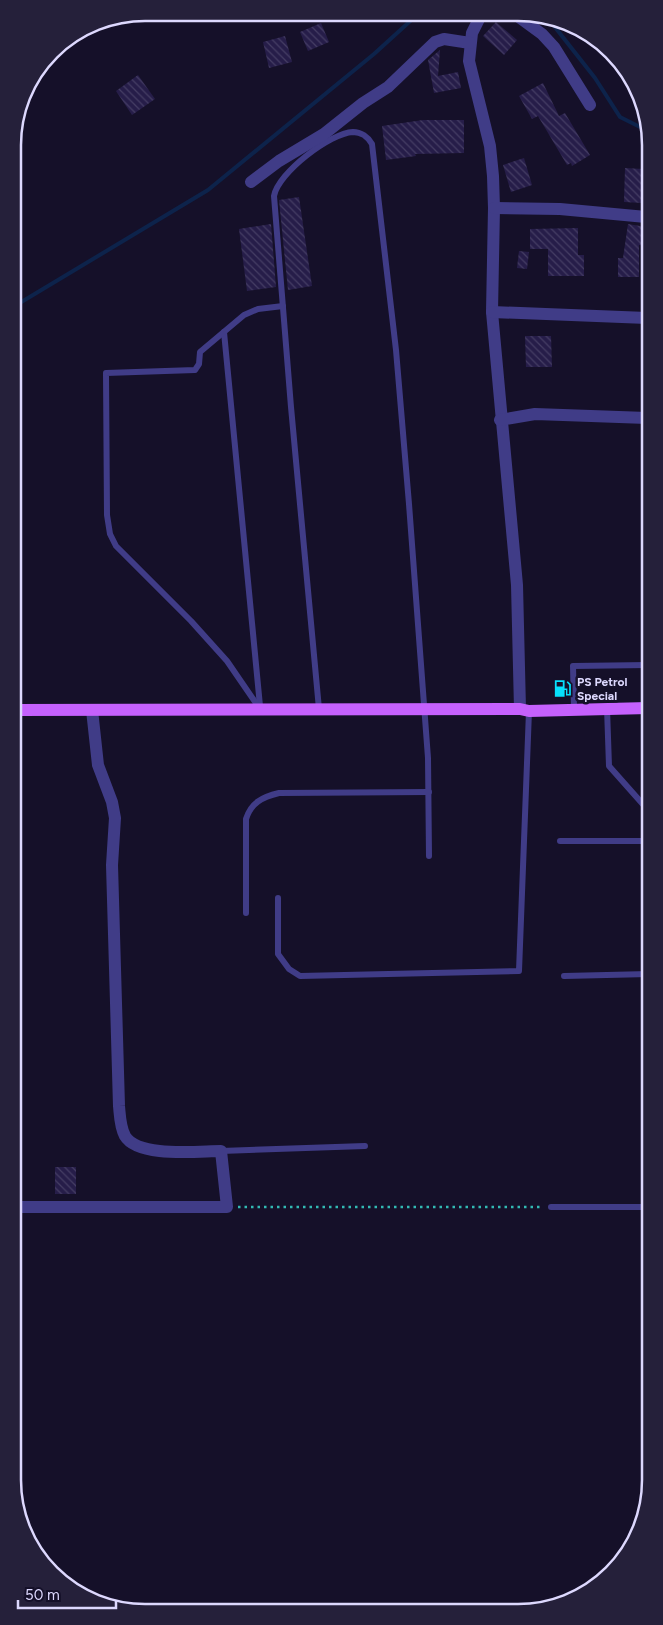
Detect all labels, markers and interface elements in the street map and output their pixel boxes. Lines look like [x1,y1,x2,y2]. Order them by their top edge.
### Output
place label: PS Petrol Special [577,675,627,703]
fuel station icon: PS Petrol Special [553,679,573,699]
scale bar [18,1578,115,1610]
text: 50 m [25,1586,60,1604]

